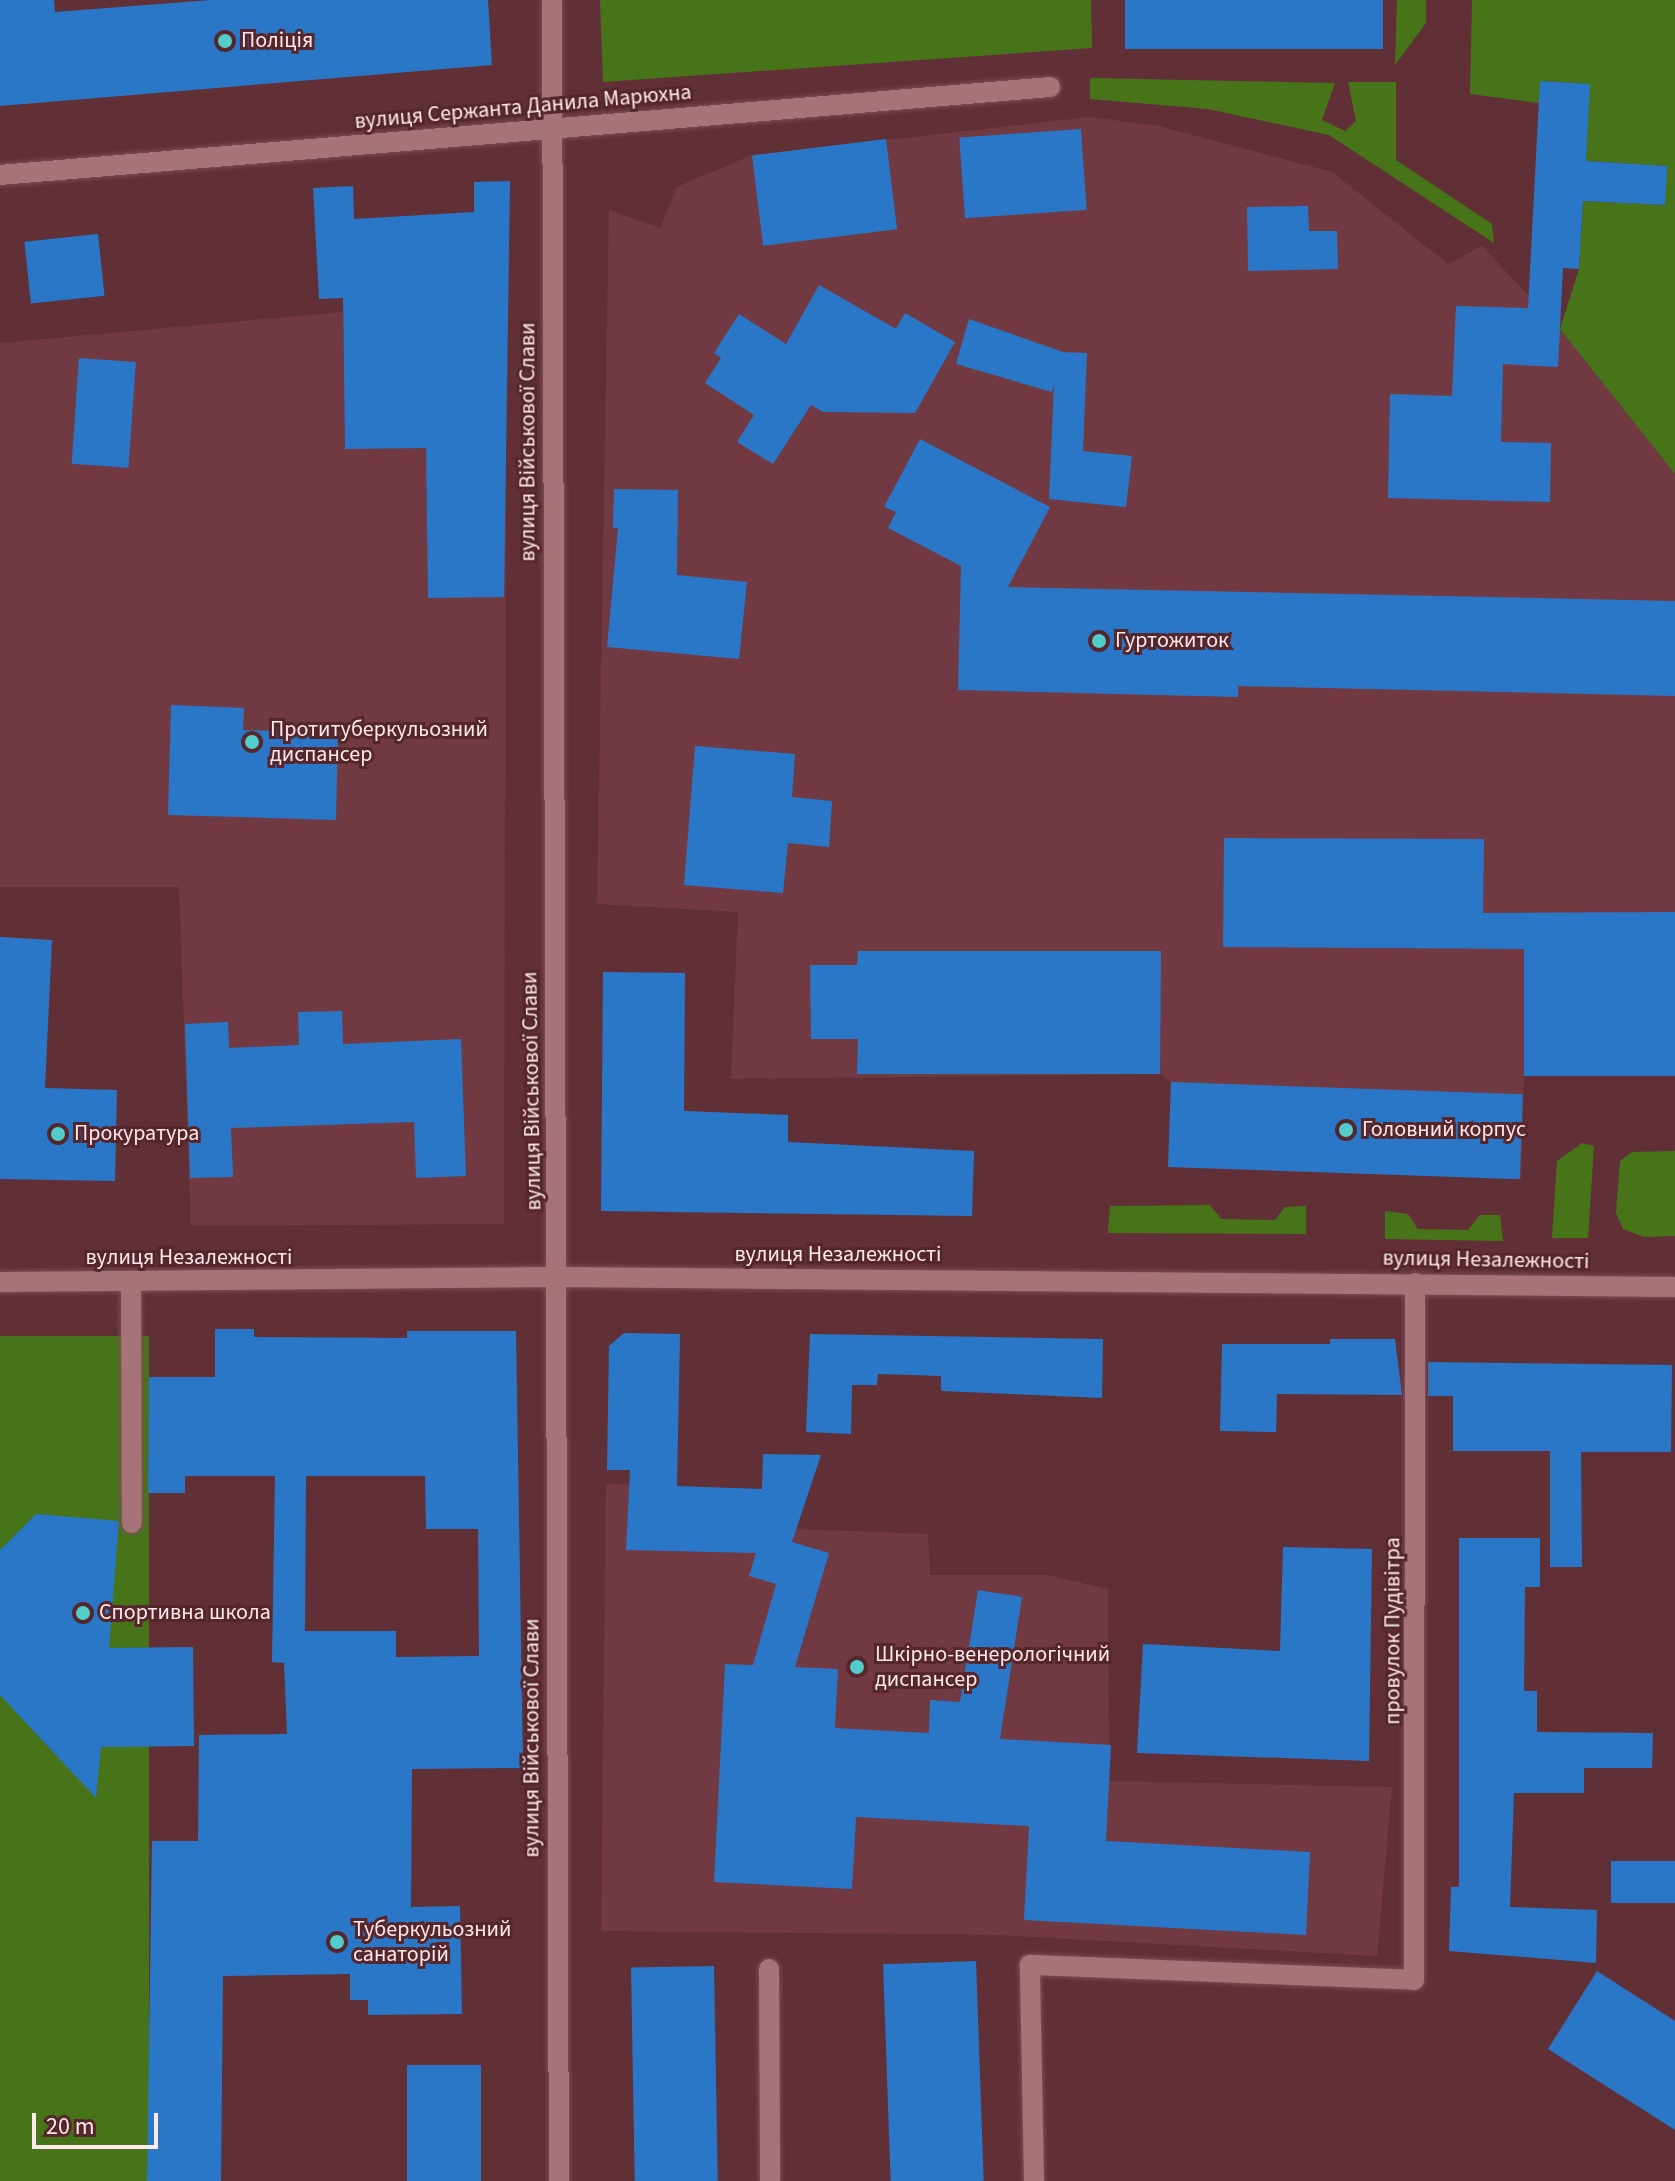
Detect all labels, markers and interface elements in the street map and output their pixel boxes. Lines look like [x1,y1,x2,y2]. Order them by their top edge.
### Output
place label: Поліція [241,28,313,54]
marker: Поліція [216,32,234,50]
street label: вулиця Сержанта Данила Марюхна [353,79,693,135]
street label: вулиця Військової Слави [515,322,541,562]
place label: Гуртожиток [1115,628,1229,654]
marker: Гуртожиток [1090,632,1108,650]
place label: Протитуберкульозний диспансер [270,716,488,768]
marker: Протитуберкульозний диспансер [241,731,263,753]
street label: вулиця Військової Слави [517,971,547,1211]
place label: Головний корпус [1362,1117,1526,1143]
place label: Прокуратура [74,1121,199,1147]
marker: Головний корпус [1337,1121,1355,1139]
marker: Прокуратура [49,1125,67,1143]
street label: вулиця Незалежності [735,1242,941,1268]
street label: вулиця Незалежності [86,1245,292,1271]
street label: вулиця Незалежності [1382,1245,1590,1275]
street label: провулок Пудівітра [1380,1537,1406,1725]
place label: Спортивна школа [99,1600,271,1626]
marker: Спортивна школа [74,1604,92,1622]
street label: вулиця Військової Слави [519,1618,545,1858]
place label: Шкірно-венерологічний диспансер [875,1641,1110,1692]
marker: Шкірно-венерологічний диспансер [846,1656,868,1678]
place label: Туберкульозний санаторій [353,1916,511,1968]
marker: Туберкульозний санаторій [328,1933,346,1951]
scale bar [36,2097,162,2147]
text: 20 m [46,2109,95,2144]

